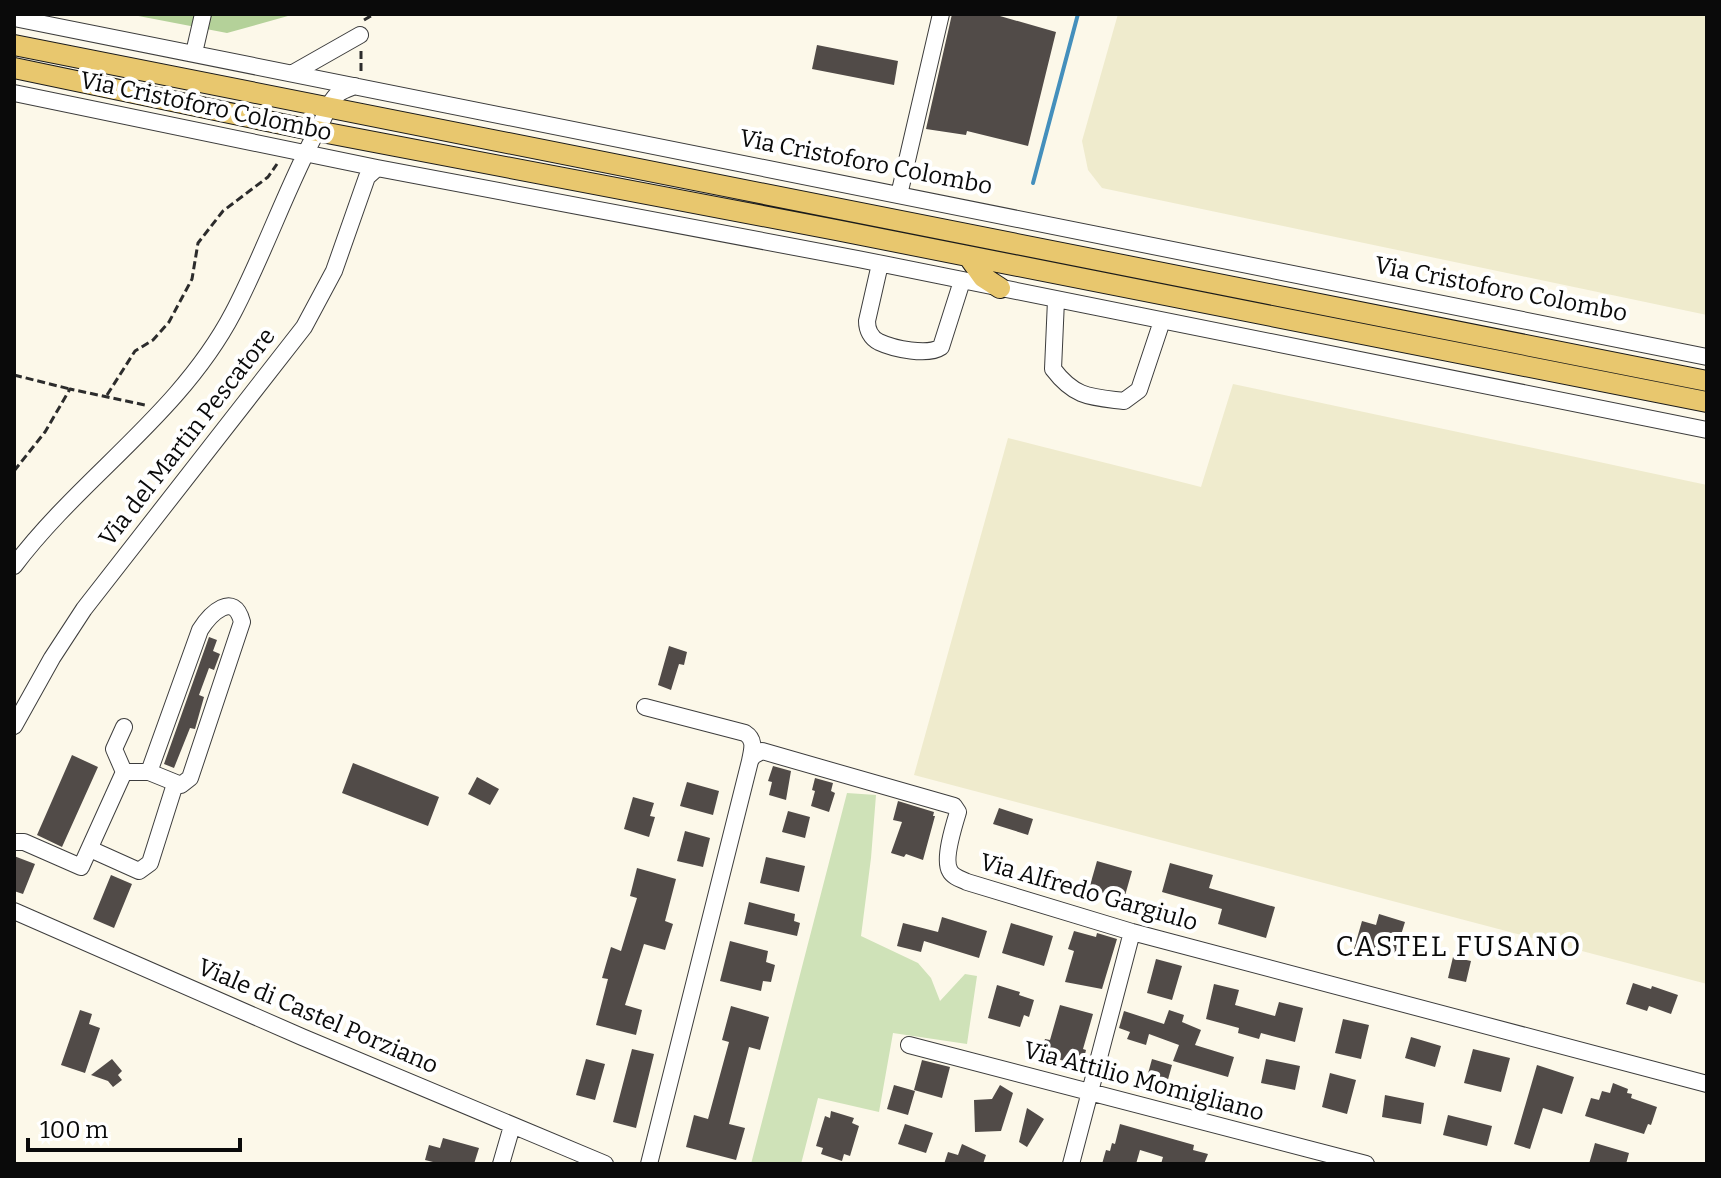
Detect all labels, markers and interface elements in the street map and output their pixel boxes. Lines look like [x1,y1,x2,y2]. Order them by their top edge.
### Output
street label: Via Cristoforo Colombo [78,66,334,146]
street label: Via Cristoforo Colombo [737,124,995,200]
street label: Via Cristoforo Colombo [1372,251,1630,327]
street label: Via del Martin Pescatore [93,322,281,552]
street label: Via Alfredo Gargiulo [977,848,1201,936]
district label: CASTEL FUSANO [1336,930,1582,963]
street label: Viale di Castel Porziano [194,953,442,1079]
street label: Via Attilio Momigliano [1021,1035,1267,1127]
scale bar [28,1102,240,1152]
text: 100 m [40,1116,108,1144]

